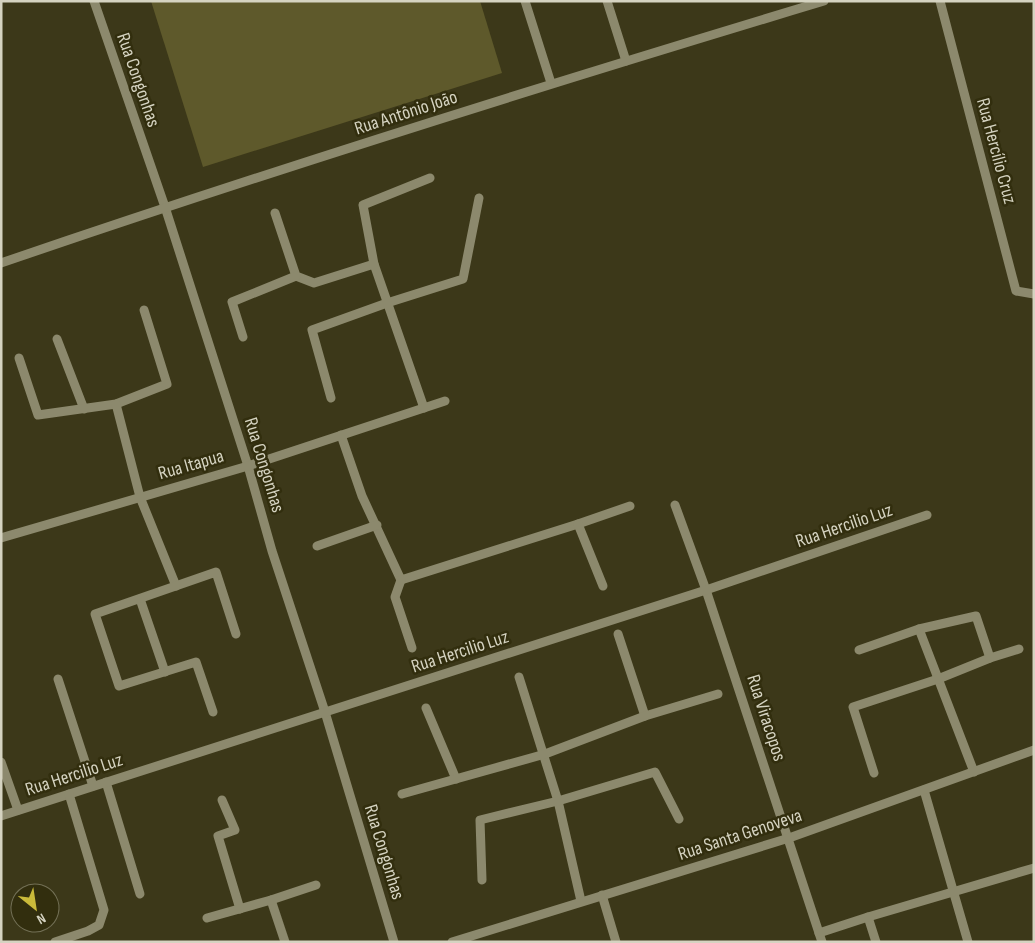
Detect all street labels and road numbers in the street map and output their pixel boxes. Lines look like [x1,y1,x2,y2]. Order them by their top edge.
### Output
street label: Rua Congonhas [111,30,165,130]
street label: Rua Antônio João [352,86,460,140]
street label: Rua Hercílio Cruz [971,96,1021,206]
street label: Rua Congonhas [239,415,289,515]
street label: Rua Itapua [156,445,226,485]
street label: Rua Hercilio Luz [793,499,896,553]
street label: Rua Hercilio Luz [409,625,512,679]
street label: Rua Viracopos [741,672,791,764]
street label: Rua Hercilio Luz [23,748,126,802]
street label: Rua Congonhas [359,802,409,902]
street label: Rua Santa Genoveva [675,804,805,866]

